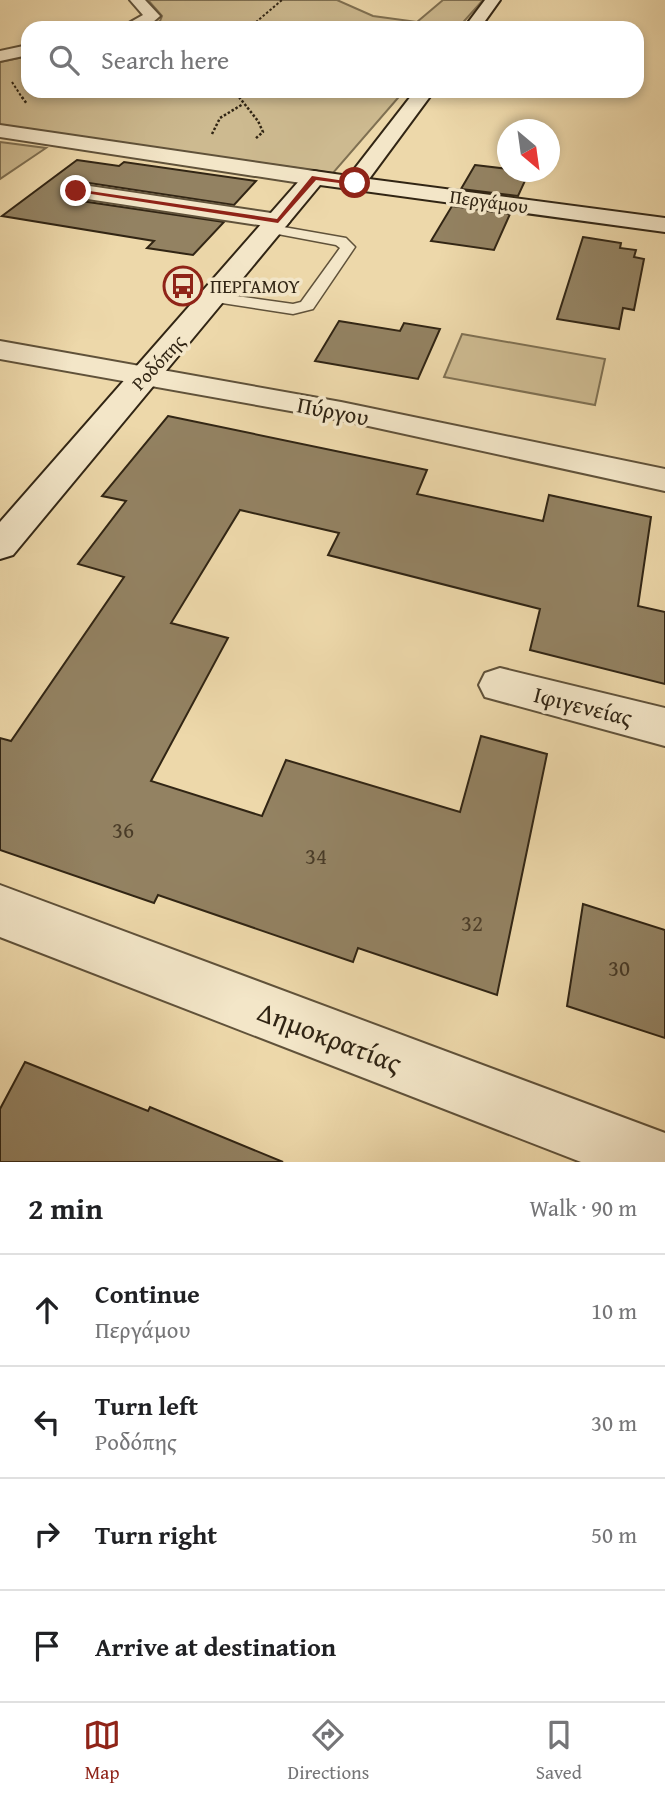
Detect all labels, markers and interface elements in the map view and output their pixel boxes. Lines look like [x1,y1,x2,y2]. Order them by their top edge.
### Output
search box [21,21,644,98]
text: Search here [101,40,229,79]
icon: search [45,41,83,79]
north arrow [497,119,560,182]
route start [339,167,370,198]
route end [60,175,91,206]
street label: Περγάμου [448,182,530,220]
bus stop icon: ΠΕΡΓΑΜΟΥ [162,265,204,307]
place label: ΠΕΡΓΑΜΟΥ [210,272,300,300]
street label: Ροδόπης [125,328,191,396]
street label: Πύργου [294,387,372,434]
street label: Ιφιγενείας [530,677,636,734]
house number: 36 [112,813,134,846]
house number: 34 [305,839,327,872]
house number: 32 [461,906,483,939]
house number: 30 [608,951,630,984]
street label: Δημοκρατίας [252,990,408,1083]
text: 2 min [28,1186,103,1230]
text: Walk · 90 m [529,1191,637,1224]
text: Continue [95,1274,200,1313]
icon: ahead [28,1291,66,1329]
text: 10 m [591,1294,637,1327]
text: Περγάμου [95,1313,190,1346]
text: Turn left [95,1386,198,1425]
icon: left [28,1403,66,1441]
text: 30 m [591,1406,637,1439]
text: Ροδόπης [95,1425,177,1458]
icon: right [28,1515,66,1553]
text: Turn right [95,1515,217,1554]
text: 50 m [591,1518,637,1551]
icon: arrive [28,1627,66,1665]
text: Arrive at destination [95,1627,336,1666]
tab: Map [83,1716,121,1786]
tab: Directions [288,1716,369,1786]
tab: Saved [536,1716,582,1786]

